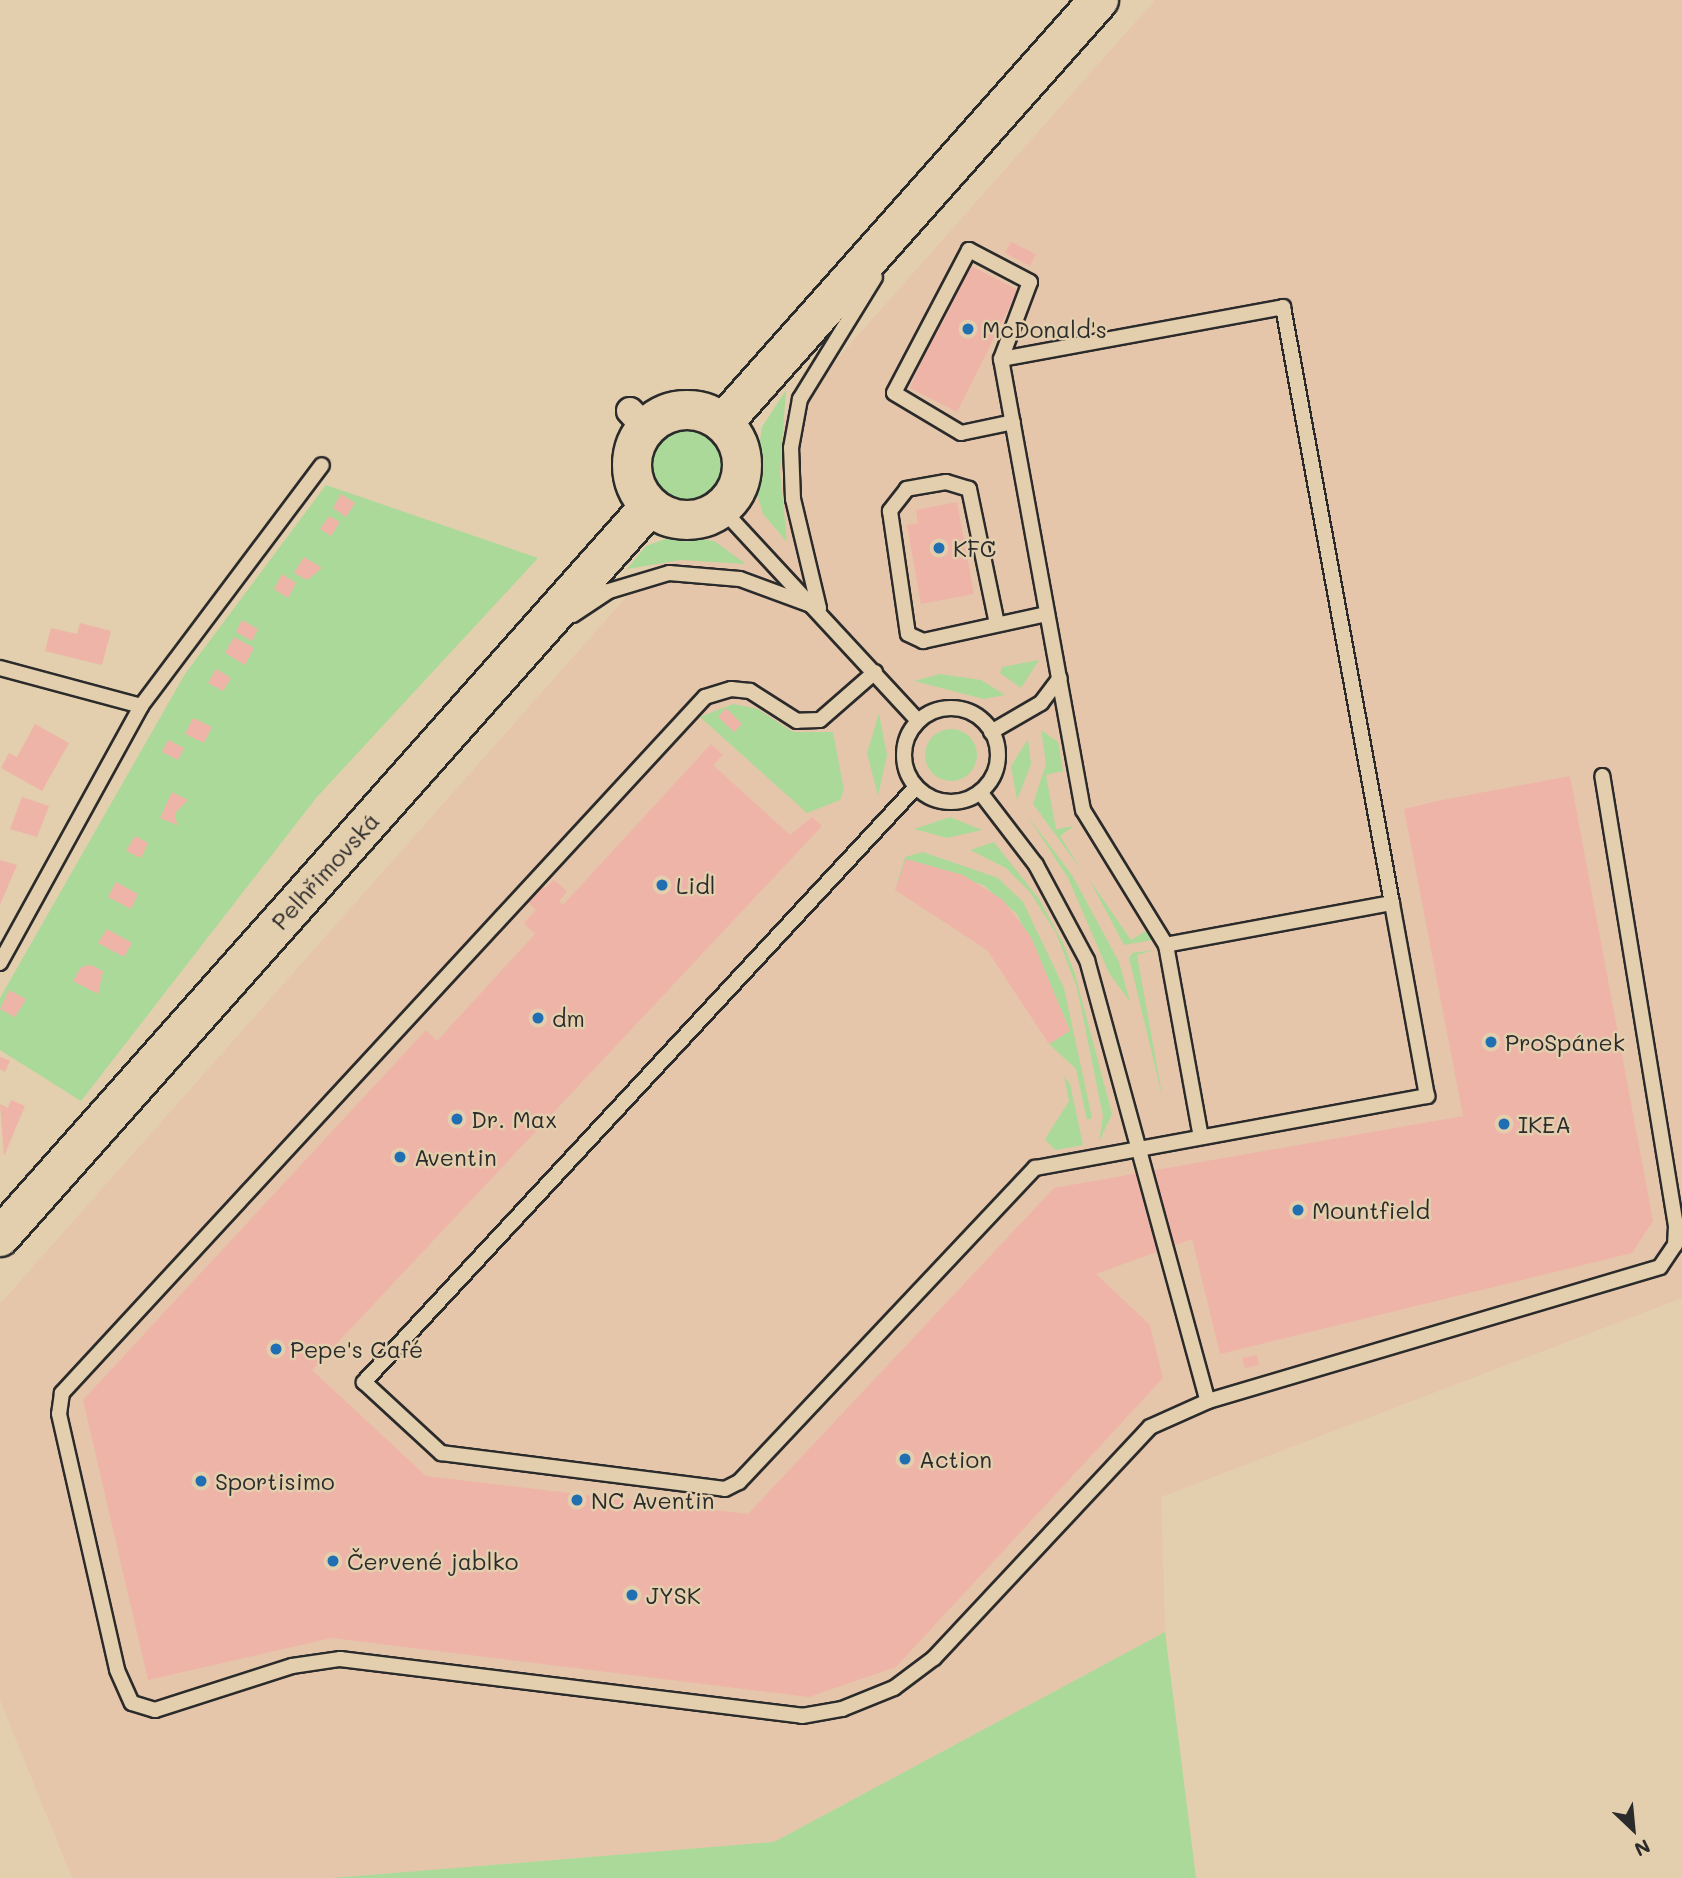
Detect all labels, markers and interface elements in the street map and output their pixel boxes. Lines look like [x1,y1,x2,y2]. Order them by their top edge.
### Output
place label: McDonald's [982,315,1107,343]
marker: McDonald's [960,321,976,337]
place label: KFC [953,534,996,562]
marker: KFC [931,540,947,556]
street label: Pelhřimovská [265,807,385,935]
place label: Lidl [676,871,715,899]
marker: Lidl [654,877,670,893]
place label: dm [552,1004,585,1032]
marker: dm [530,1010,546,1026]
place label: ProSpánek [1505,1028,1625,1056]
marker: ProSpánek [1483,1034,1499,1050]
place label: Dr. Max [471,1105,557,1133]
place label: IKEA [1518,1110,1571,1138]
marker: Dr. Max [449,1111,465,1127]
marker: IKEA [1496,1116,1512,1132]
place label: Aventin [414,1143,497,1171]
marker: Aventin [392,1149,408,1165]
place label: Mountfield [1312,1196,1430,1224]
marker: Mountfield [1290,1202,1306,1218]
place label: Pepe's Café [290,1335,423,1363]
marker: Pepe's Café [268,1341,284,1357]
place label: Action [919,1445,992,1473]
marker: Action [897,1451,913,1467]
place label: Sportisimo [215,1467,335,1495]
marker: Sportisimo [193,1473,209,1489]
place label: NC Aventin [591,1486,714,1514]
marker: NC Aventin [569,1492,585,1508]
place label: Červené jablko [347,1547,518,1575]
marker: Červené jablko [325,1553,341,1569]
place label: JYSK [646,1581,701,1609]
marker: JYSK [624,1587,640,1603]
north arrow [1598,1794,1668,1864]
text: N [1630,1834,1654,1863]

